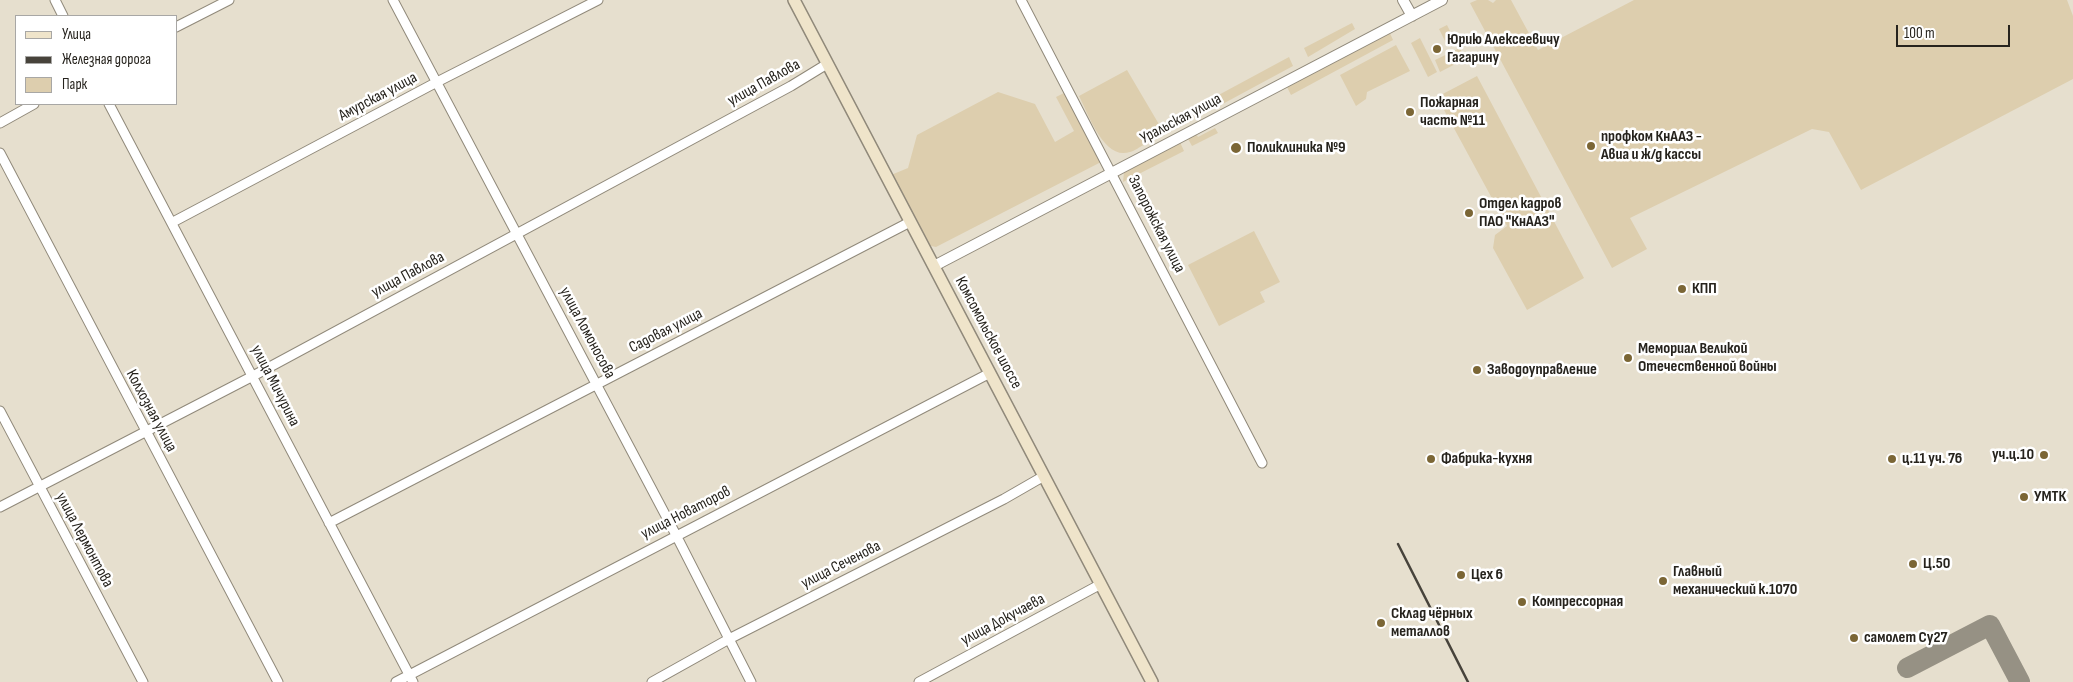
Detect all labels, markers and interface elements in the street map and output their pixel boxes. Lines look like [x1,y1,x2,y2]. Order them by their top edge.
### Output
legend [15,15,178,105]
scale bar [1898,15,2012,47]
text: 100 m [1904,24,1935,43]
text: Улица [62,25,91,44]
place label: Юрию Алексеевичу Гагарину [1447,30,1560,68]
marker: Юрию Алексеевичу Гагарину [1431,43,1443,55]
text: Железная дорога [62,50,151,69]
street label: улица Павлова [724,55,804,111]
street label: Амурская улица [336,68,420,126]
text: Парк [62,75,87,94]
street label: Уральская улица [1137,90,1225,148]
place label: Пожарная часть №11 [1420,93,1485,131]
marker: Пожарная часть №11 [1404,106,1416,118]
place label: профком КнААЗ - Авиа и ж/д кассы [1601,127,1702,165]
place label: Поликлиника №9 [1247,138,1346,158]
marker: профком КнААЗ - Авиа и ж/д кассы [1585,140,1597,152]
marker: Поликлиника №9 [1229,141,1243,155]
street label: Запорожская улица [1123,172,1189,276]
place label: Отдел кадров ПАО "КнААЗ" [1479,194,1561,232]
marker: Отдел кадров ПАО "КнААЗ" [1463,207,1475,219]
street label: улица Павлова [368,248,448,302]
street label: Комсомольское шоссе [950,274,1026,392]
place label: КПП [1692,279,1717,299]
marker: КПП [1676,283,1688,295]
street label: улица Ломоносова [555,284,619,382]
street label: Садовая улица [626,304,706,358]
place label: Мемориал Великой Отечественной войны [1638,339,1777,377]
street label: улица Мичурина [246,342,304,430]
marker: Мемориал Великой Отечественной войны [1622,352,1634,364]
place label: Заводоуправление [1487,360,1597,380]
marker: Заводоуправление [1471,364,1483,376]
street label: Колхозная улица [121,367,181,455]
place label: уч.ц.10 [1992,445,2034,465]
place label: Фабрика-кухня [1441,449,1532,469]
place label: ц.11 уч. 76 [1902,449,1962,469]
marker: уч.ц.10 [2038,449,2050,461]
marker: Фабрика-кухня [1425,453,1437,465]
marker: ц.11 уч. 76 [1886,453,1898,465]
street label: улица Новаторов [638,482,734,544]
place label: УМТК [2034,487,2066,507]
street label: улица Лермонтова [51,489,117,591]
marker: УМТК [2018,491,2030,503]
street label: улица Сеченова [798,537,884,593]
place label: Ц.50 [1923,554,1950,574]
marker: Ц.50 [1907,558,1919,570]
place label: Главный механический к.1070 [1673,562,1797,600]
place label: Цех 6 [1471,565,1503,585]
marker: Цех 6 [1455,569,1467,581]
marker: Главный механический к.1070 [1657,575,1669,587]
street label: улица Докучаева [958,590,1048,650]
place label: Компрессорная [1532,592,1623,612]
marker: Компрессорная [1516,596,1528,608]
place label: Склад чёрных металлов [1391,604,1473,642]
marker: Склад чёрных металлов [1375,617,1387,629]
place label: самолет Су27 [1864,628,1947,648]
marker: самолет Су27 [1848,632,1860,644]

